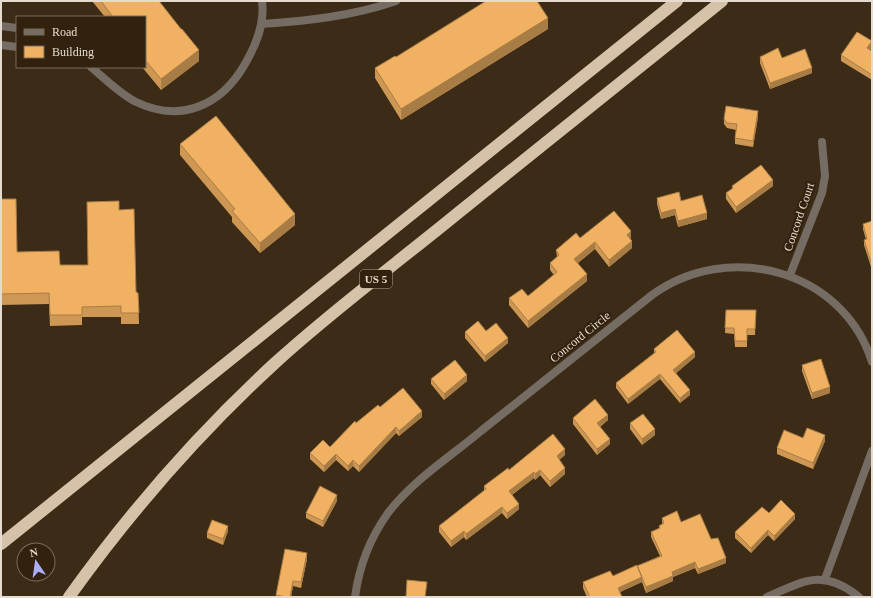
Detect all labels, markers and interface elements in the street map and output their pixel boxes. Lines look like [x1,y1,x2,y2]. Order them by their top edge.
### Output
legend [16,16,146,68]
text: Road [52,25,77,39]
text: Building [52,45,94,59]
street label: Concord Court [781,180,817,253]
road number: US 5 [360,270,392,288]
street label: Concord Circle [547,308,613,366]
north arrow [16,542,56,582]
text: N [29,546,39,559]

